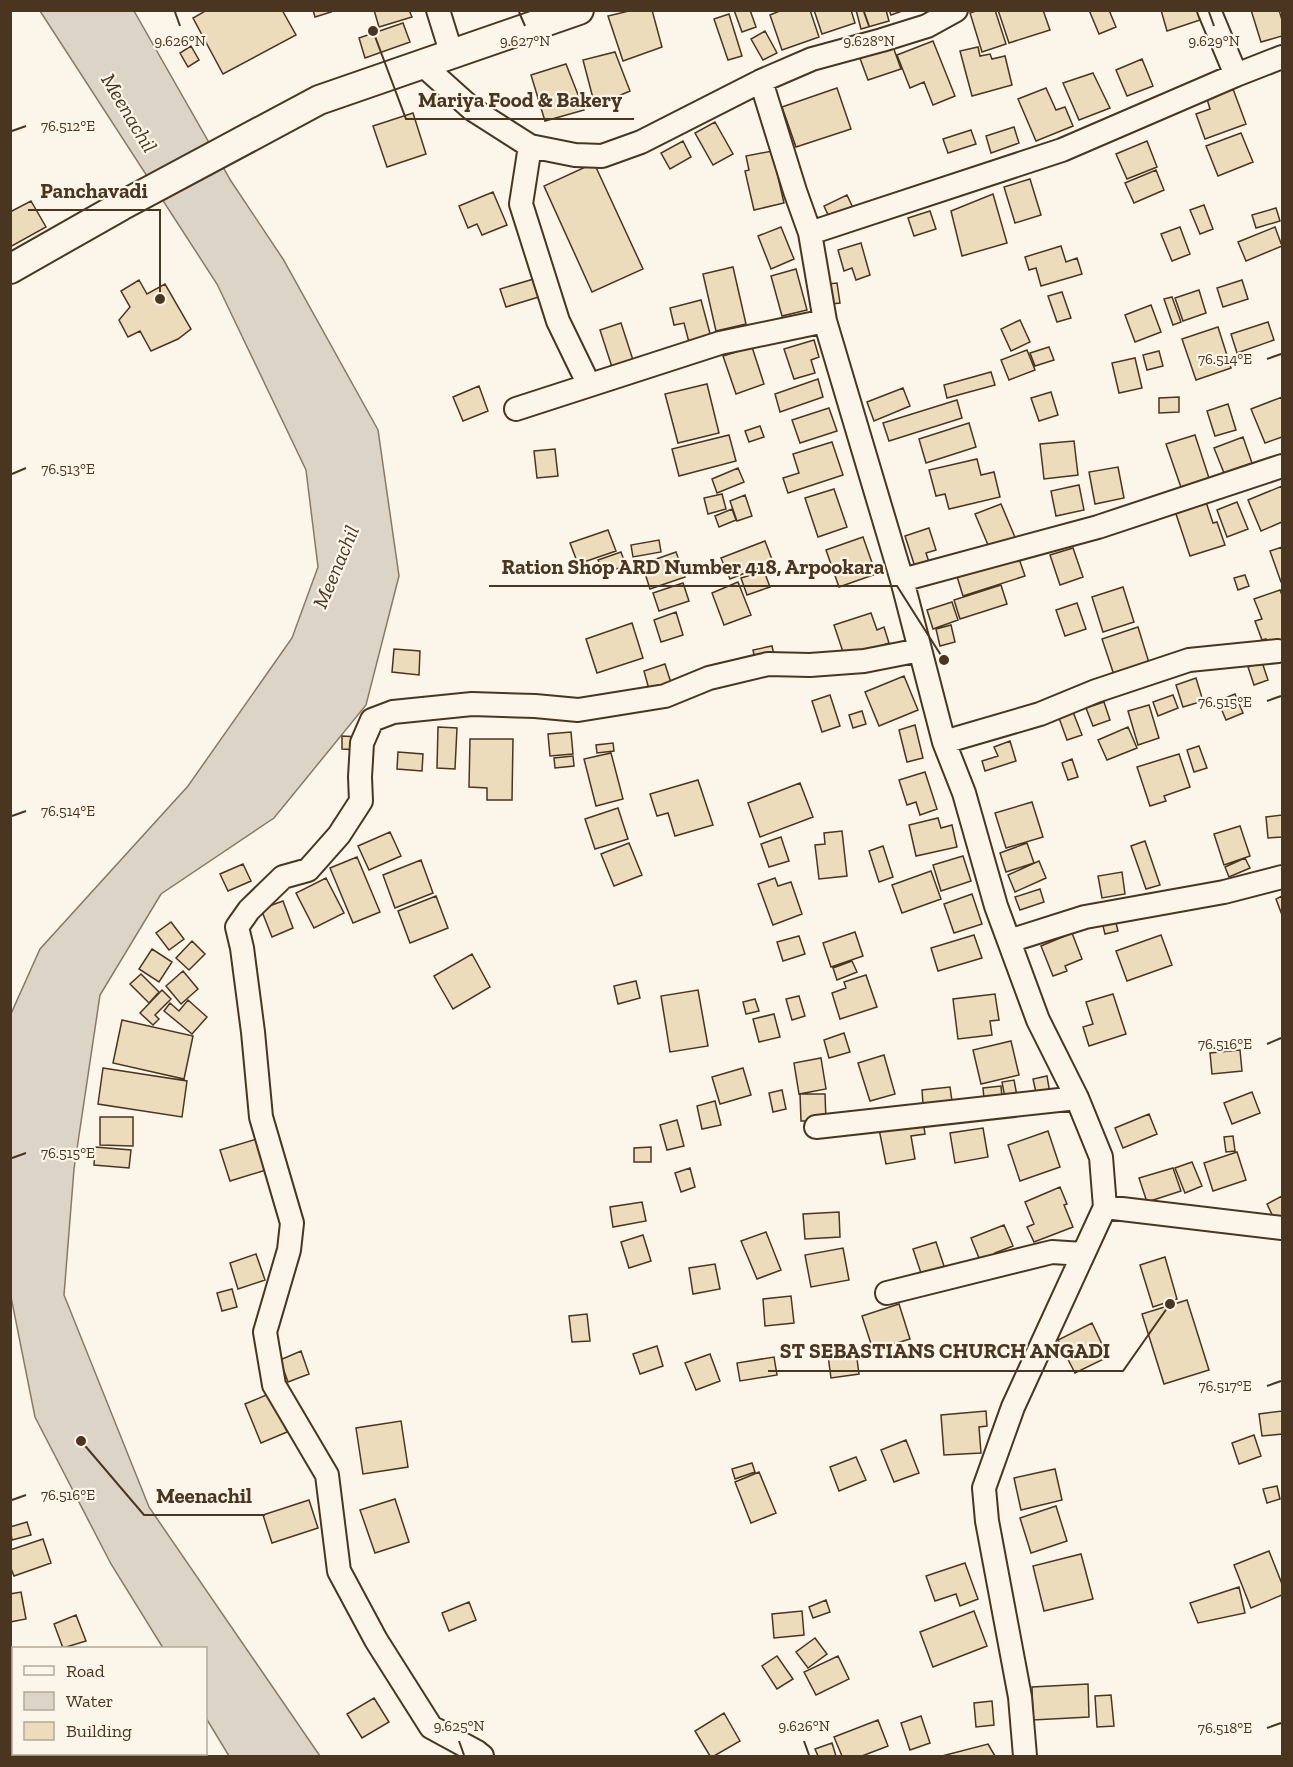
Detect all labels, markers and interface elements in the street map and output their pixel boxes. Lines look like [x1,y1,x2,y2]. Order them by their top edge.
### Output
text: 9.626°N [154,32,206,50]
text: 9.627°N [500,32,550,50]
text: 9.628°N [843,32,895,50]
text: 9.629°N [1188,32,1240,50]
water label: Meenachil [96,69,163,157]
callout: Mariya Food & Bakery [406,80,634,119]
text: Mariya Food & Bakery [418,87,622,112]
text: 76.512°E [41,117,95,135]
callout: Panchavadi [28,171,160,210]
text: Panchavadi [40,178,148,203]
text: 76.514°E [1198,350,1252,368]
text: 76.513°E [41,460,95,478]
water label: Meenachil [307,522,364,612]
callout: Ration Shop ARD Number 418, Arpookara [489,547,897,586]
text: Ration Shop ARD Number 418, Arpookara [502,554,885,579]
text: 76.515°E [1198,693,1252,711]
text: 76.514°E [41,802,95,820]
text: 76.516°E [1198,1035,1252,1053]
text: 76.515°E [41,1144,95,1162]
callout: ST SEBASTIANS CHURCH ANGADI [768,1332,1123,1371]
text: ST SEBASTIANS CHURCH ANGADI [780,1338,1110,1363]
text: 76.517°E [1198,1377,1252,1395]
callout: Meenachil [144,1476,265,1515]
text: Meenachil [156,1483,252,1508]
text: 76.516°E [41,1486,95,1504]
legend [12,1647,207,1755]
text: Road [66,1660,105,1682]
text: Water [66,1690,113,1712]
text: 9.625°N [433,1717,485,1735]
text: 9.626°N [778,1717,830,1735]
text: 76.518°E [1198,1719,1252,1737]
text: Building [66,1720,132,1742]

